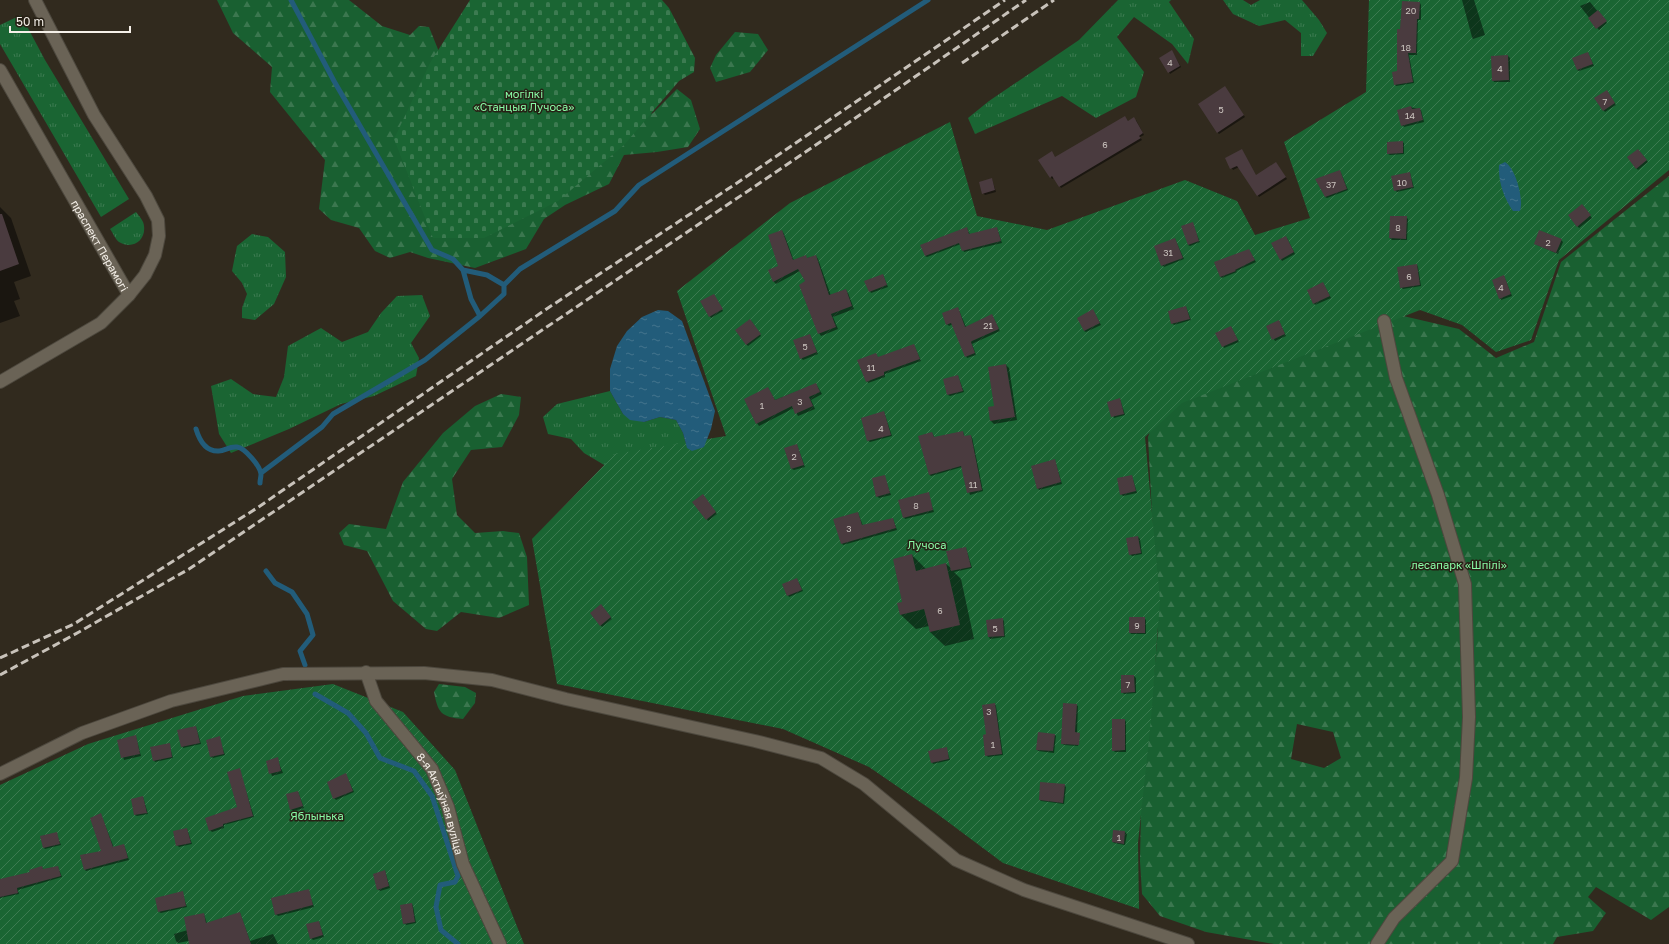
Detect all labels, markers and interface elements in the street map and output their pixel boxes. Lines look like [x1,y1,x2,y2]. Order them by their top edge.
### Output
house number: 20 [1406,5,1417,16]
scale bar [10,8,130,34]
text: 50 m [16,14,44,29]
house number: 18 [1401,42,1411,53]
house number: 4 [1167,57,1173,68]
house number: 4 [1497,63,1503,74]
park label: могілкі «Станцыя Лучоса» [474,87,574,113]
house number: 7 [1603,96,1608,107]
house number: 5 [1218,104,1224,115]
house number: 14 [1405,110,1415,121]
house number: 6 [1102,139,1108,150]
house number: 10 [1397,177,1407,188]
house number: 37 [1326,179,1336,190]
street label: праспект Перамогі [69,197,132,293]
house number: 8 [1395,222,1401,233]
house number: 2 [1545,237,1551,248]
house number: 31 [1163,247,1173,258]
house number: 6 [1406,271,1412,282]
house number: 4 [1498,282,1504,293]
house number: 21 [983,320,993,331]
house number: 5 [802,341,808,352]
house number: 11 [867,362,876,373]
house number: 3 [797,396,803,407]
house number: 1 [760,400,765,411]
house number: 4 [878,423,884,434]
house number: 2 [791,451,797,462]
house number: 11 [969,479,978,490]
house number: 8 [913,500,919,511]
house number: 3 [846,523,852,534]
park label: Лучоса [907,538,947,551]
park label: лесапарк «Шпілі» [1411,558,1507,571]
house number: 6 [937,605,943,616]
house number: 9 [1134,620,1140,631]
house number: 5 [992,623,998,634]
house number: 7 [1126,679,1131,690]
house number: 3 [986,706,992,717]
house number: 1 [991,739,996,750]
street label: 8-я Актыўная вуліца [415,750,467,856]
park label: Яблынька [290,809,344,822]
house number: 1 [1117,832,1122,843]

